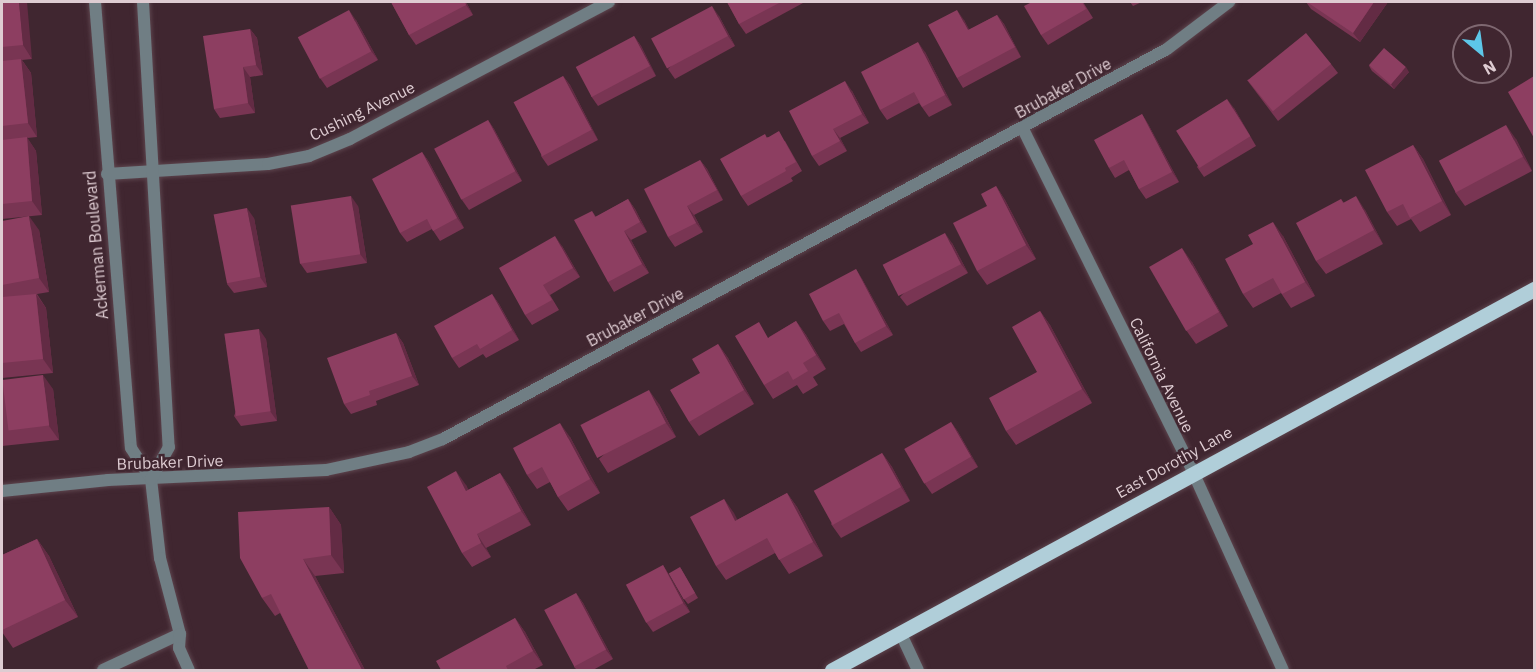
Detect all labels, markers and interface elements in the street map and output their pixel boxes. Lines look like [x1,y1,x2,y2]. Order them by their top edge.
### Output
north arrow [1452,24,1512,84]
street label: Brubaker Drive [1012,54,1114,122]
text: N [1480,56,1500,80]
street label: Cushing Avenue [306,77,418,145]
street label: Ackerman Boulevard [80,170,112,320]
street label: Brubaker Drive [583,283,687,351]
street label: California Avenue [1126,314,1198,436]
street label: East Dorothy Lane [1112,422,1236,502]
street label: Brubaker Drive [116,451,224,473]

